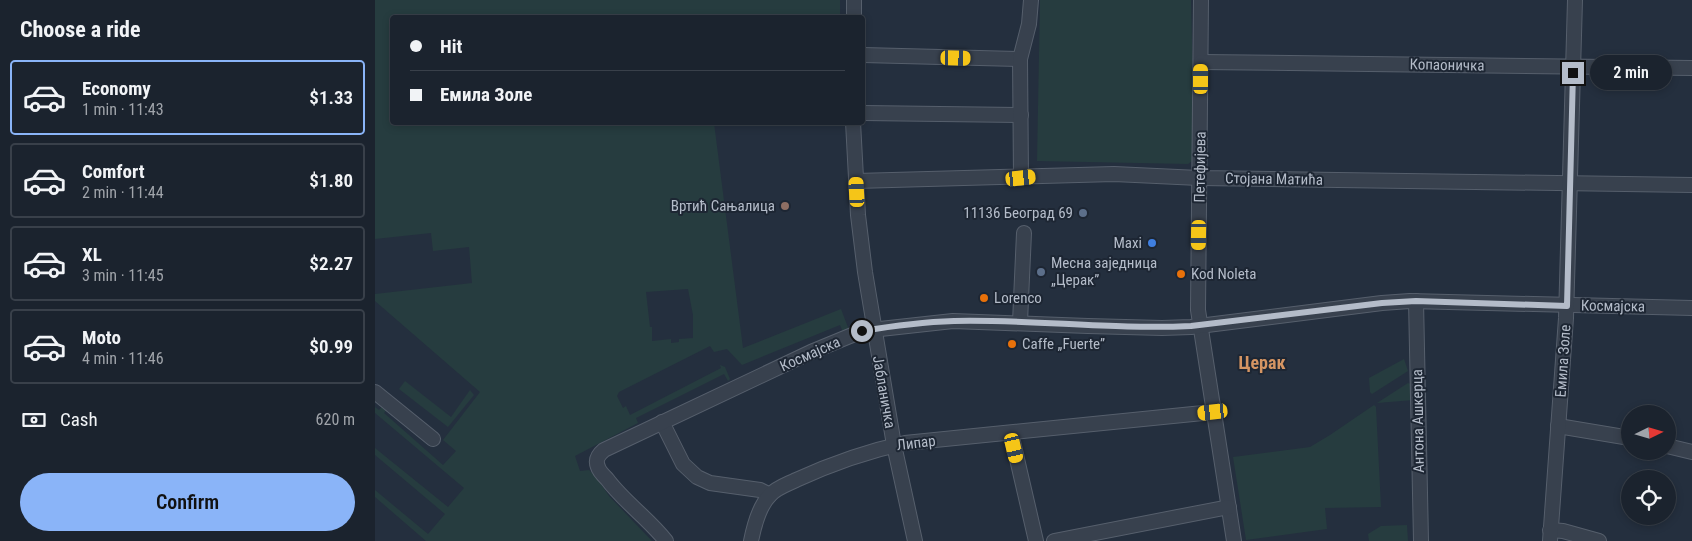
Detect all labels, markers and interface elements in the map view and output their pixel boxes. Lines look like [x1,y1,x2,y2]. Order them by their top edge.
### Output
text: Choose a ride [20,17,141,42]
text: Hit [440,35,462,58]
car [940,50,971,66]
street label: Копаоничка [1409,55,1485,75]
callout: 2 min [1591,56,1673,90]
route end [1562,62,1584,84]
text: 2 min [1613,63,1649,82]
car [1193,64,1208,94]
icon: car [22,75,67,120]
text: Economy [82,77,151,100]
text: Емила Золе [440,83,532,106]
text: $1.33 [309,86,353,109]
text: 1 min · 11:43 [82,100,164,119]
street label: Петефијева [1190,131,1210,203]
icon: car [22,158,67,203]
text: Comfort [82,160,145,183]
text: $1.80 [309,169,353,192]
car [1005,169,1036,187]
street label: Стојана Матића [1225,169,1323,189]
car [848,177,865,207]
text: 2 min · 11:44 [82,183,164,202]
place label: Вртић Сањалица [671,197,775,215]
marker: Вртић Сањалица [779,200,791,212]
place label: 11136 Београд 69 [963,204,1073,222]
marker: 11136 Београд 69 [1077,207,1089,219]
car [1191,220,1206,250]
place label: Maxi [1113,234,1142,252]
marker: Maxi [1146,237,1158,249]
icon: car [22,241,67,286]
text: XL [82,243,102,266]
text: $2.27 [309,252,353,275]
place label: Месна заједница „Церак” [1051,254,1157,289]
place label: Kod Noleta [1191,265,1256,283]
text: 3 min · 11:45 [82,266,164,285]
marker: Месна заједница „Церак” [1035,266,1047,278]
marker: Kod Noleta [1175,268,1187,280]
place label: Lorenco [994,289,1042,307]
marker: Lorenco [978,292,990,304]
street label: Космајска [1581,296,1645,316]
route start [851,320,873,342]
icon: car [22,324,67,369]
street label: Емила Золе [1551,324,1575,398]
text: Moto [82,326,121,349]
street label: Космајска [777,333,843,375]
text: $0.99 [309,335,353,358]
place label: Caffe „Fuerte” [1022,335,1105,353]
marker: Caffe „Fuerte” [1006,338,1018,350]
text: 4 min · 11:46 [82,349,164,368]
district label: Церак [1238,352,1286,373]
street label: Јабланичка [869,354,899,430]
street label: Антона Ашкерца [1408,369,1428,473]
car [1197,403,1228,421]
north arrow [1621,405,1676,460]
map controls [1621,405,1676,525]
icon: cash [20,406,48,434]
text: Cash [60,408,98,431]
text: 620 m [316,410,355,429]
street label: Липар [895,432,937,454]
car [1003,432,1024,464]
button: locate [1621,470,1676,525]
button: Confirm [20,473,355,531]

